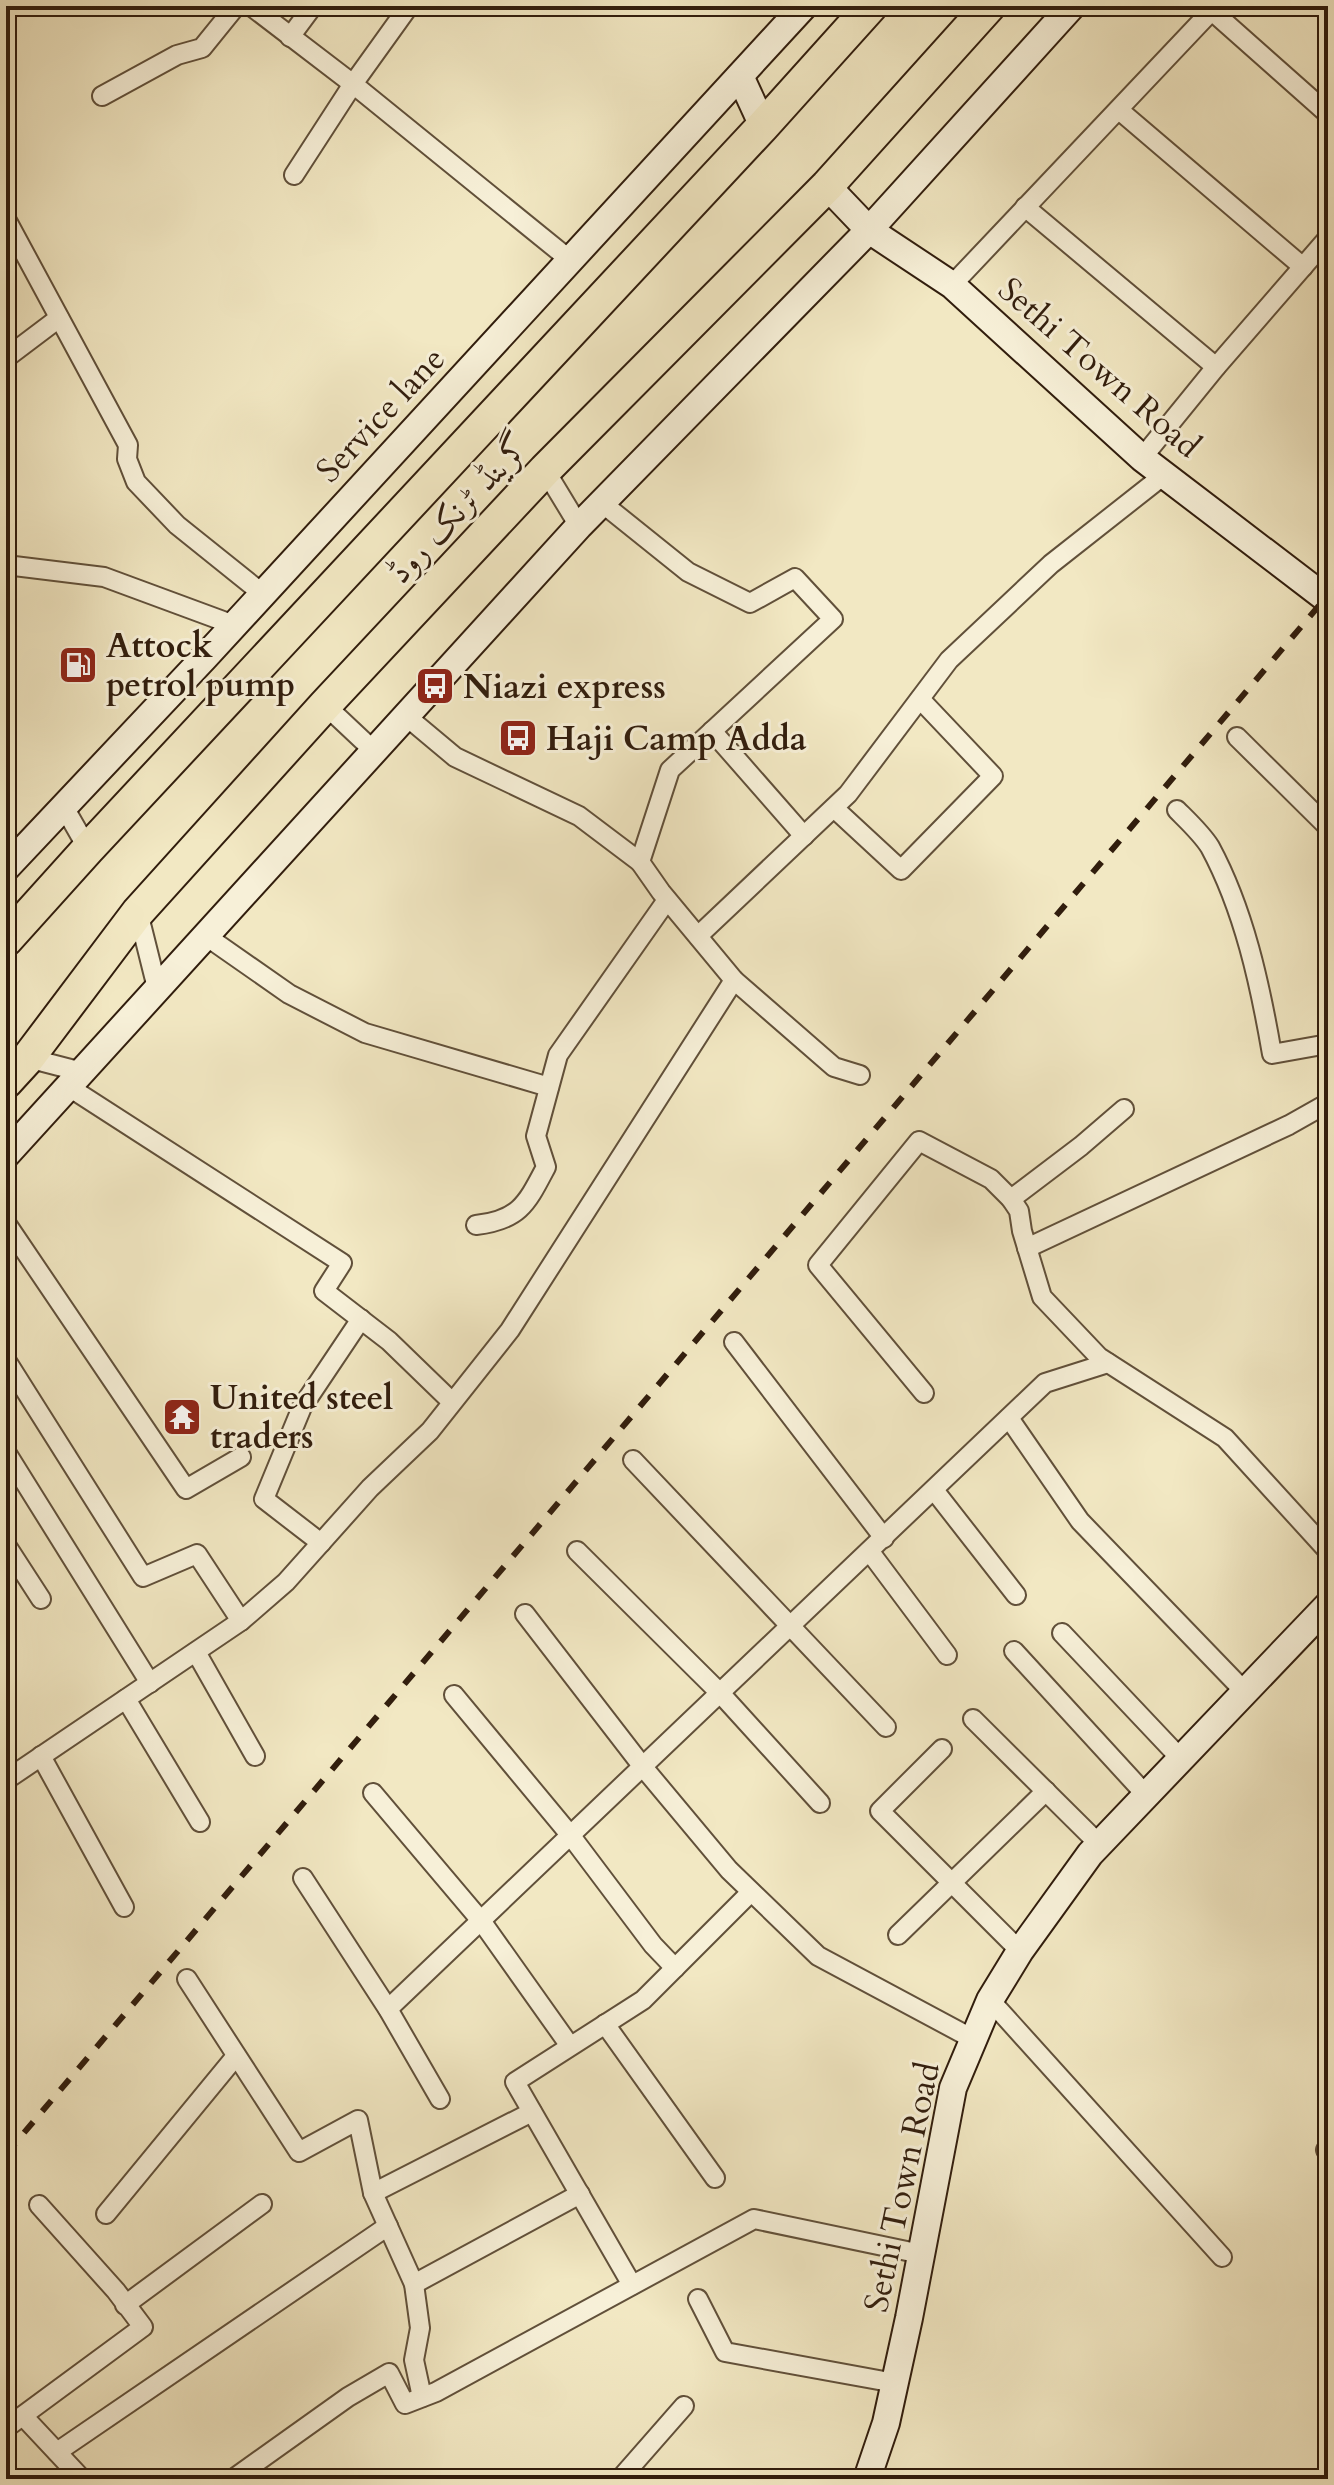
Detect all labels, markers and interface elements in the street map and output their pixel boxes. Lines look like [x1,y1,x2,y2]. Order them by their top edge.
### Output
street label: Sethi Town Road [988,267,1210,469]
street label: Service lane [306,337,455,492]
street label: گرینڈ ٹرنک روڈ [377,424,540,594]
place label: Attock petrol pump [106,623,295,708]
fuel station icon: Attock petrol pump [57,644,99,686]
place label: Niazi express [463,664,666,710]
bus stop icon: Niazi express [414,665,456,707]
place label: Haji Camp Adda [546,716,807,762]
bus stop icon: Haji Camp Adda [497,717,539,759]
place label: United steel traders [210,1375,393,1460]
temple icon: United steel traders [161,1396,203,1438]
street label: Sethi Town Road [853,2058,951,2316]

